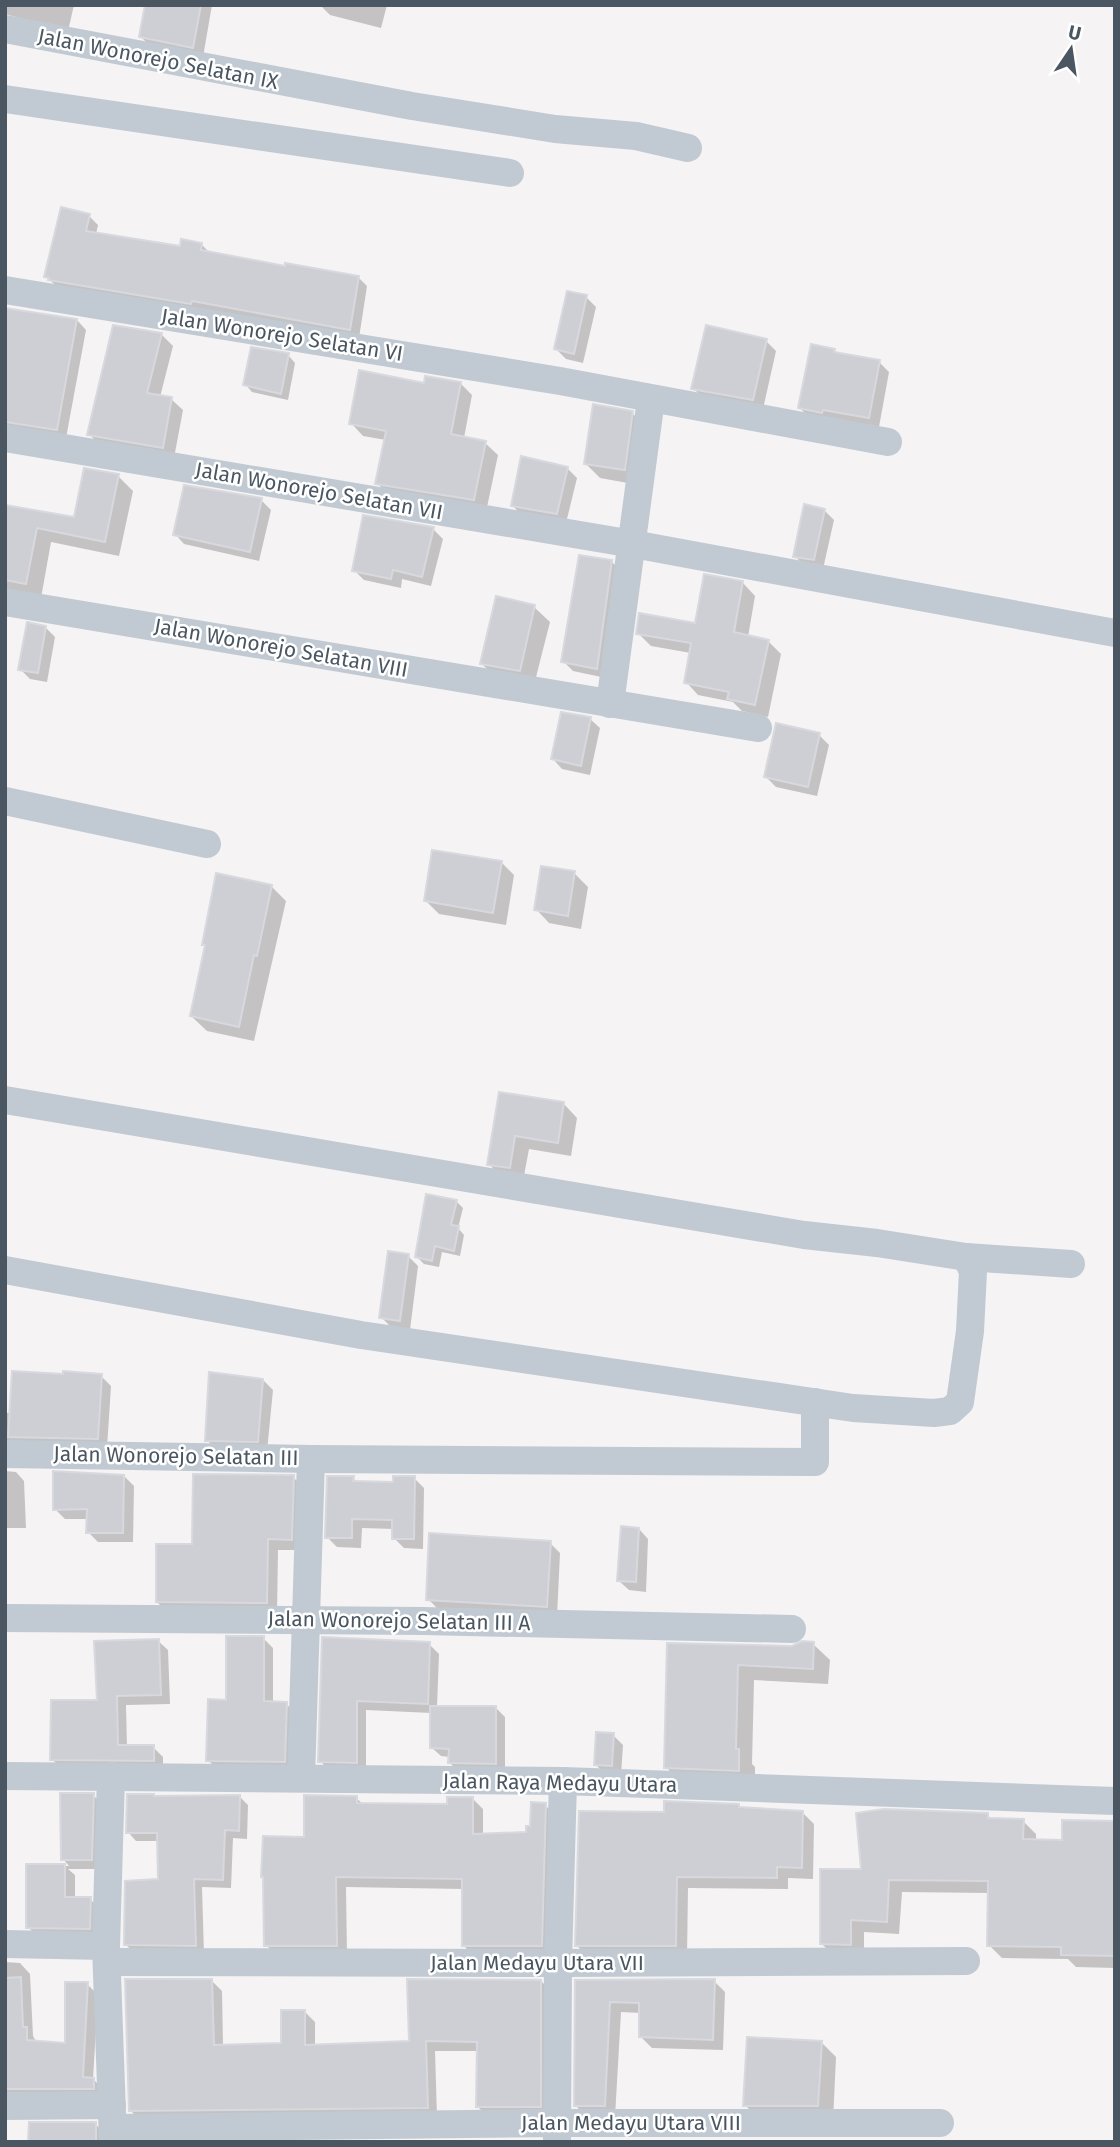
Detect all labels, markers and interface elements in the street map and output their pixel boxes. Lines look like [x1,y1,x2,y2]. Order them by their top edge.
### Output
north arrow [1036,14,1106,84]
text: U [1066,20,1083,46]
street label: Jalan Wonorejo Selatan IX [36,23,281,95]
street label: Jalan Wonorejo Selatan VI [159,303,405,367]
street label: Jalan Wonorejo Selatan VII [193,456,445,526]
street label: Jalan Wonorejo Selatan VIII [152,613,410,683]
street label: Jalan Wonorejo Selatan III [53,1441,299,1471]
street label: Jalan Wonorejo Selatan III A [267,1606,531,1636]
street label: Jalan Raya Medayu Utara [442,1768,678,1798]
street label: Jalan Medayu Utara VII [430,1950,644,1976]
street label: Jalan Medayu Utara VIII [521,2110,741,2136]

